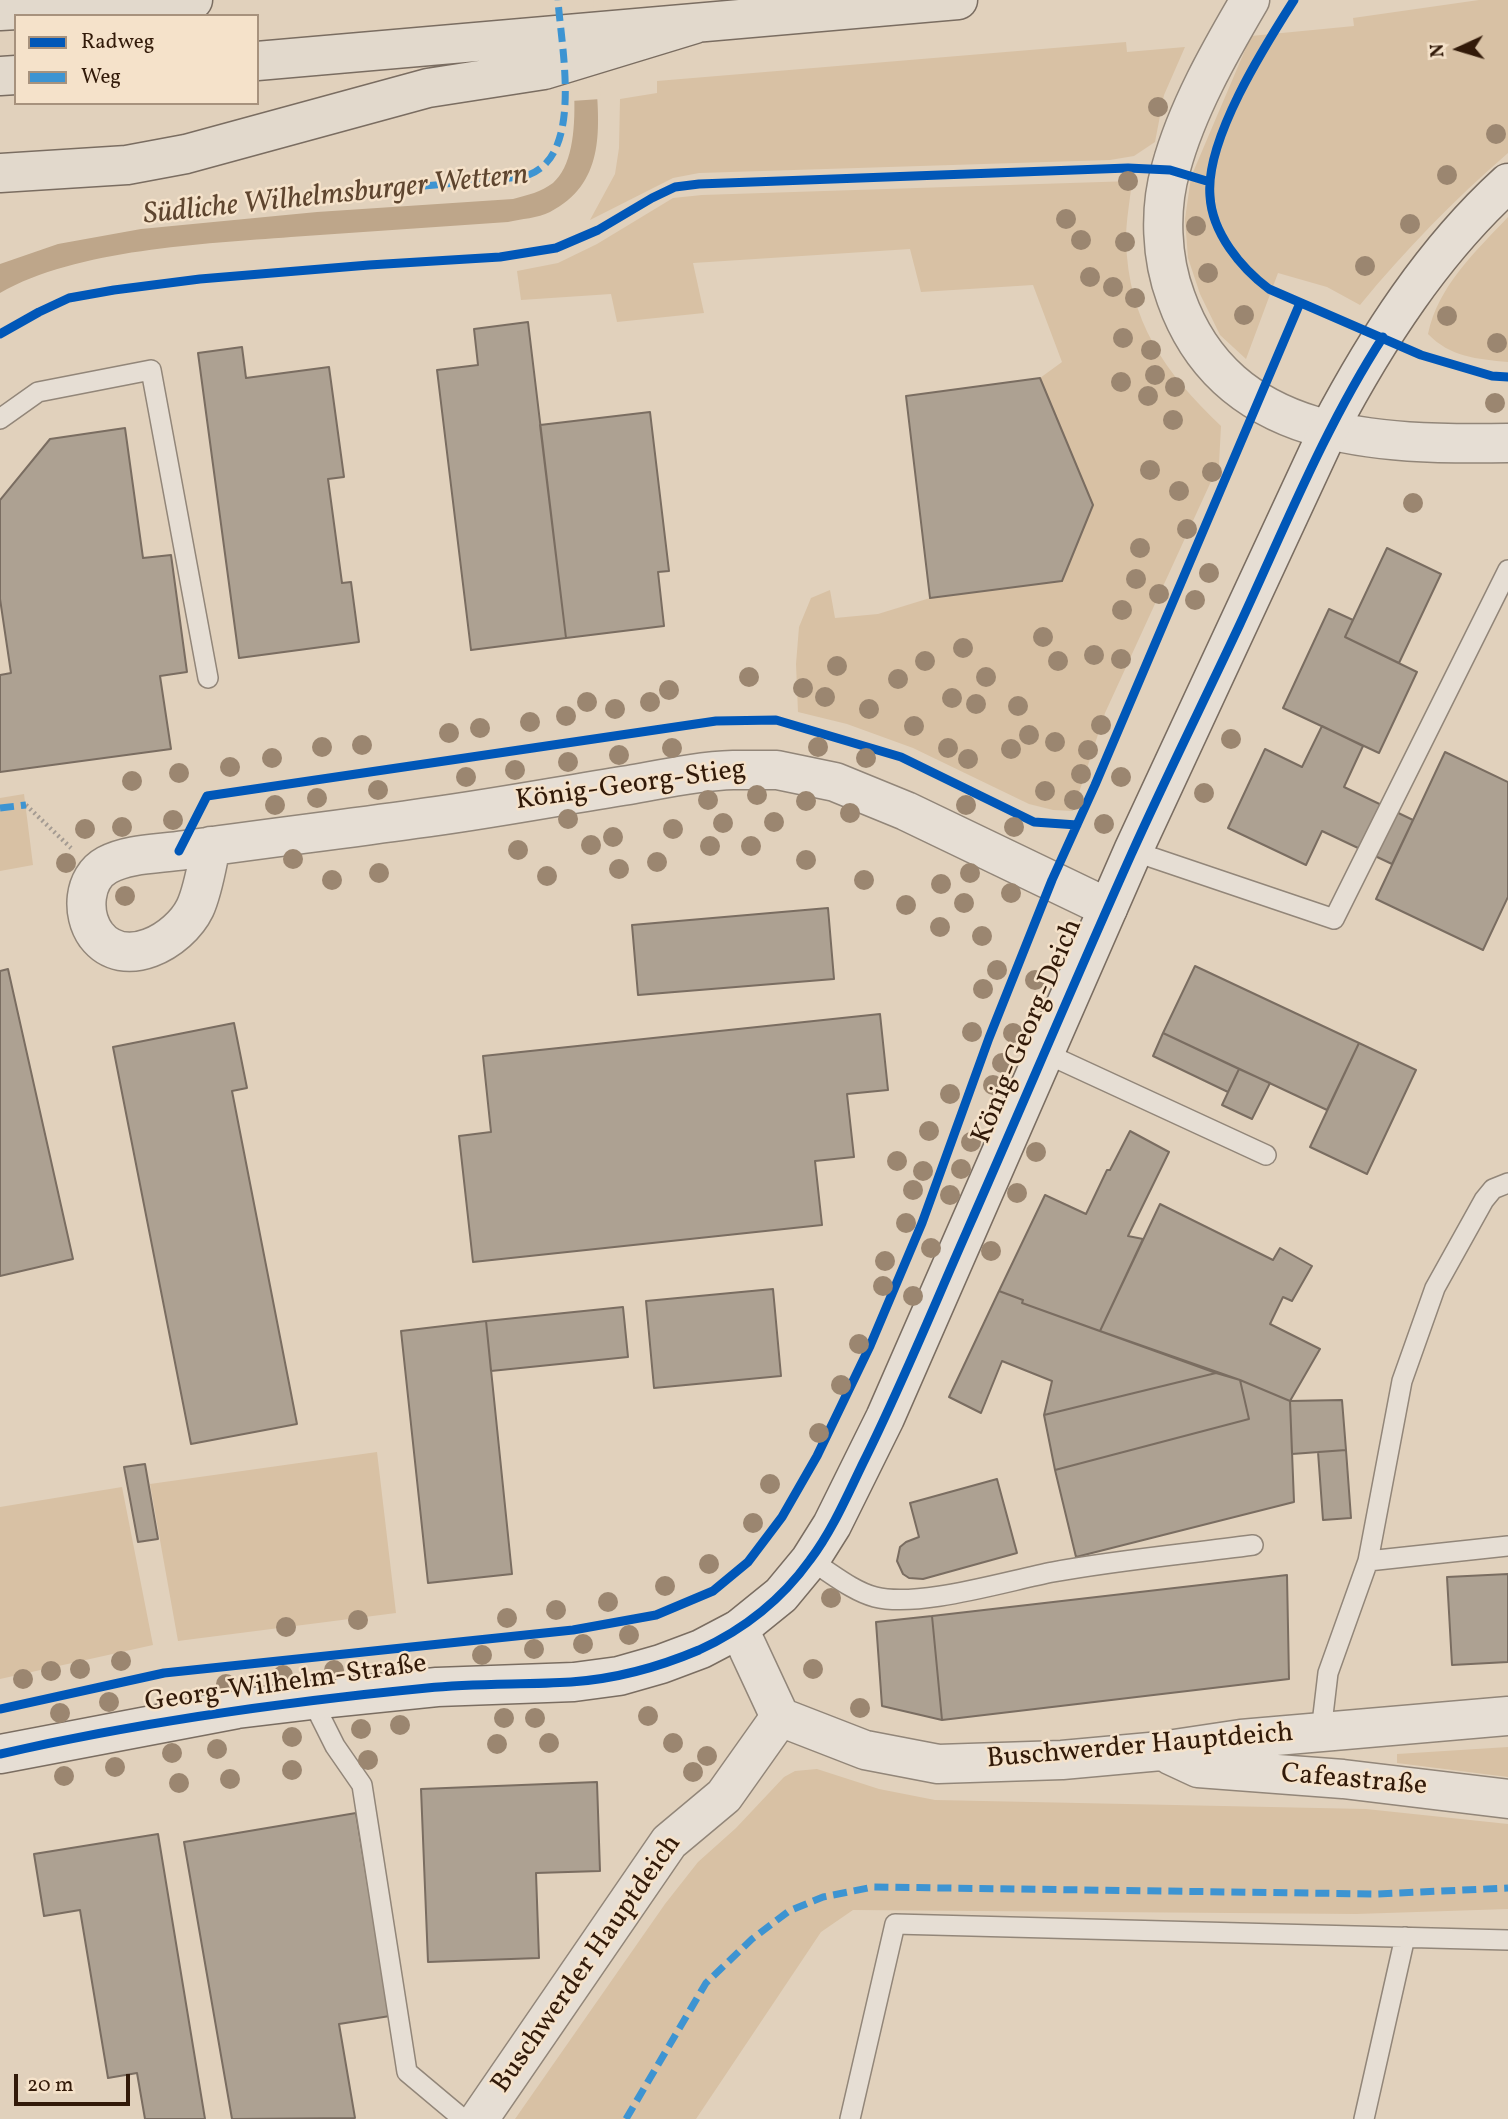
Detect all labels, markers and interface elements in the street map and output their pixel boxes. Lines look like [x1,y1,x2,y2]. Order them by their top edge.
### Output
legend [14,14,259,105]
north arrow [1424,14,1494,84]
text: Radweg [81,28,154,57]
text: N [1425,43,1452,58]
text: Weg [81,63,121,92]
water label: Südliche Wilhelmsburger Wettern [142,159,530,235]
street label: König-Georg-Stieg [514,754,748,820]
street label: König-Georg-Deich [967,915,1091,1149]
street label: Georg-Wilhelm-Straße [143,1649,429,1721]
street label: Buschwerder Hauptdeich [985,1718,1295,1778]
street label: Cafeastraße [1280,1759,1428,1805]
street label: Buschwerder Hauptdeich [486,1829,690,2101]
scale bar [18,2060,133,2104]
text: 20 m [27,2071,73,2100]

